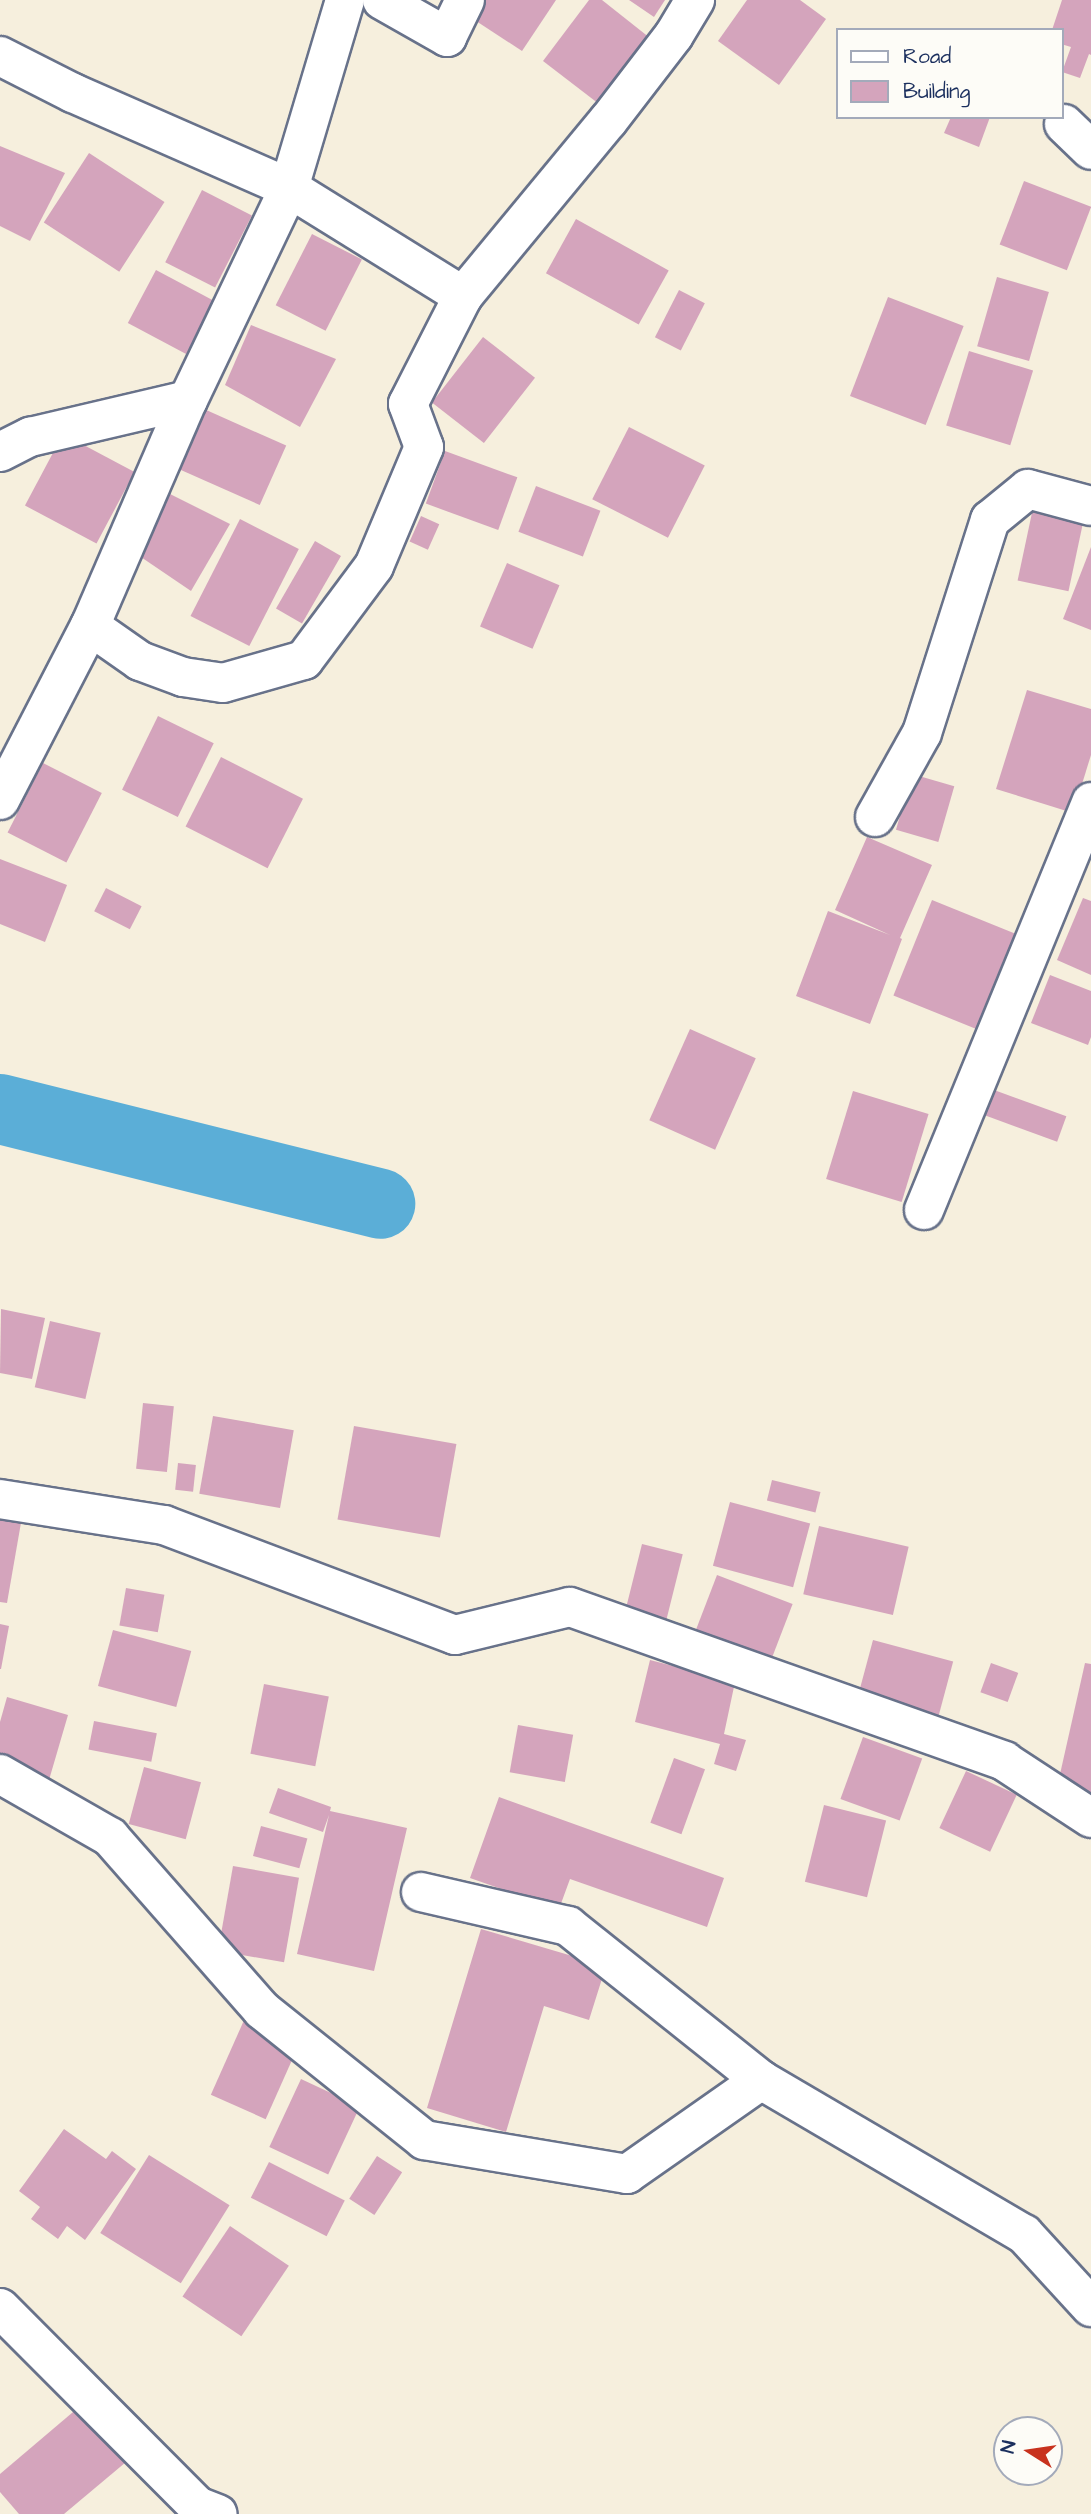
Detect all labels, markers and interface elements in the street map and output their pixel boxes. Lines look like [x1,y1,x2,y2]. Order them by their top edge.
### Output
legend [836,28,1063,119]
text: Road [903,42,951,71]
text: Building [903,77,970,106]
north arrow [993,2416,1063,2486]
text: N [994,2438,1023,2456]

